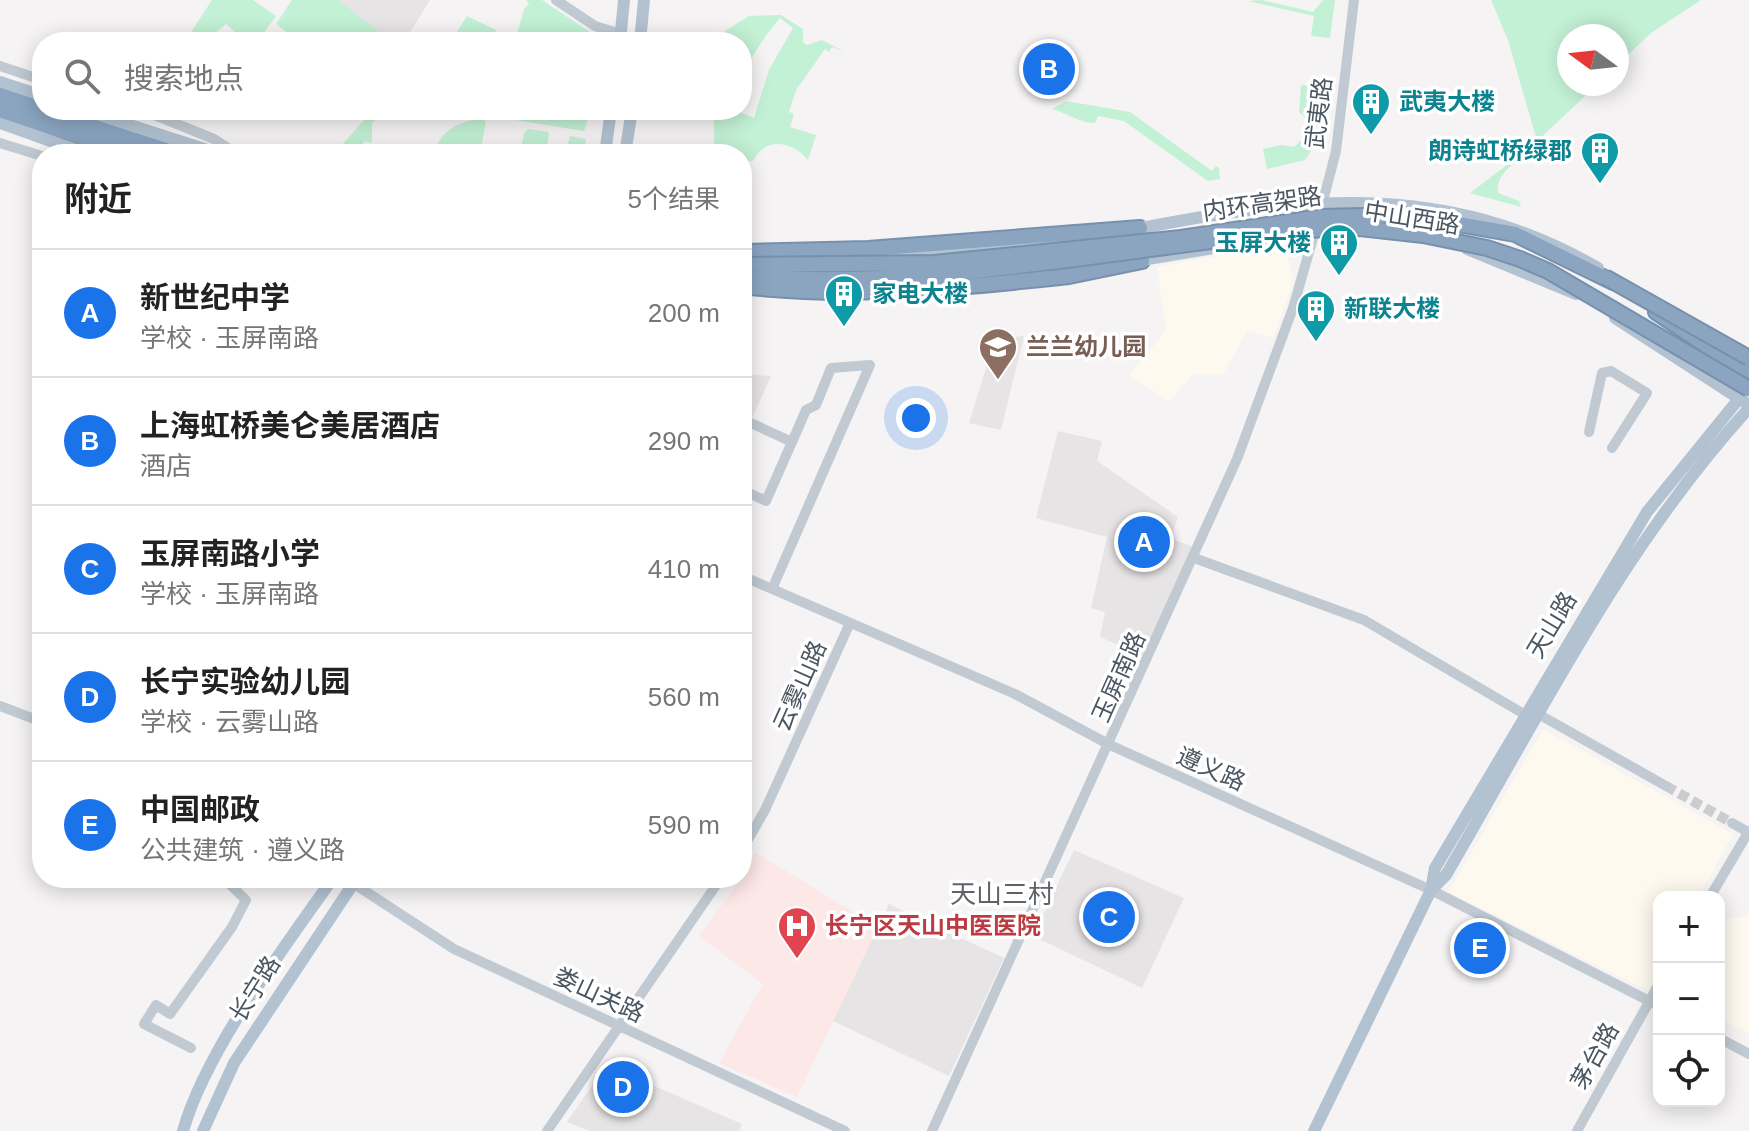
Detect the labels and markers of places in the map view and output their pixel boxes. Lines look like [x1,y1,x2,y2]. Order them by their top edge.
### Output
pin: B [1023,39,1075,99]
building icon: 武夷大楼 [1350,81,1392,136]
place label: 武夷大楼 [1399,88,1495,115]
building icon: 朗诗虹桥绿郡 [1579,130,1621,185]
place label: 朗诗虹桥绿郡 [1428,137,1572,164]
building icon: 玉屏大楼 [1318,222,1360,277]
place label: 玉屏大楼 [1215,229,1311,256]
building icon: 家电大楼 [823,273,865,328]
place label: 家电大楼 [872,280,968,307]
building icon: 新联大楼 [1295,288,1337,343]
place label: 新联大楼 [1344,295,1440,322]
school or university icon: 兰兰幼儿园 [977,326,1019,381]
place label: 兰兰幼儿园 [1026,333,1146,360]
pin: A [1118,512,1170,572]
pin: C [1083,887,1135,947]
hospital icon: 长宁区天山中医医院 [776,905,818,960]
place label: 长宁区天山中医医院 [825,912,1041,939]
pin: E [1454,918,1506,978]
pin: D [597,1057,649,1117]

